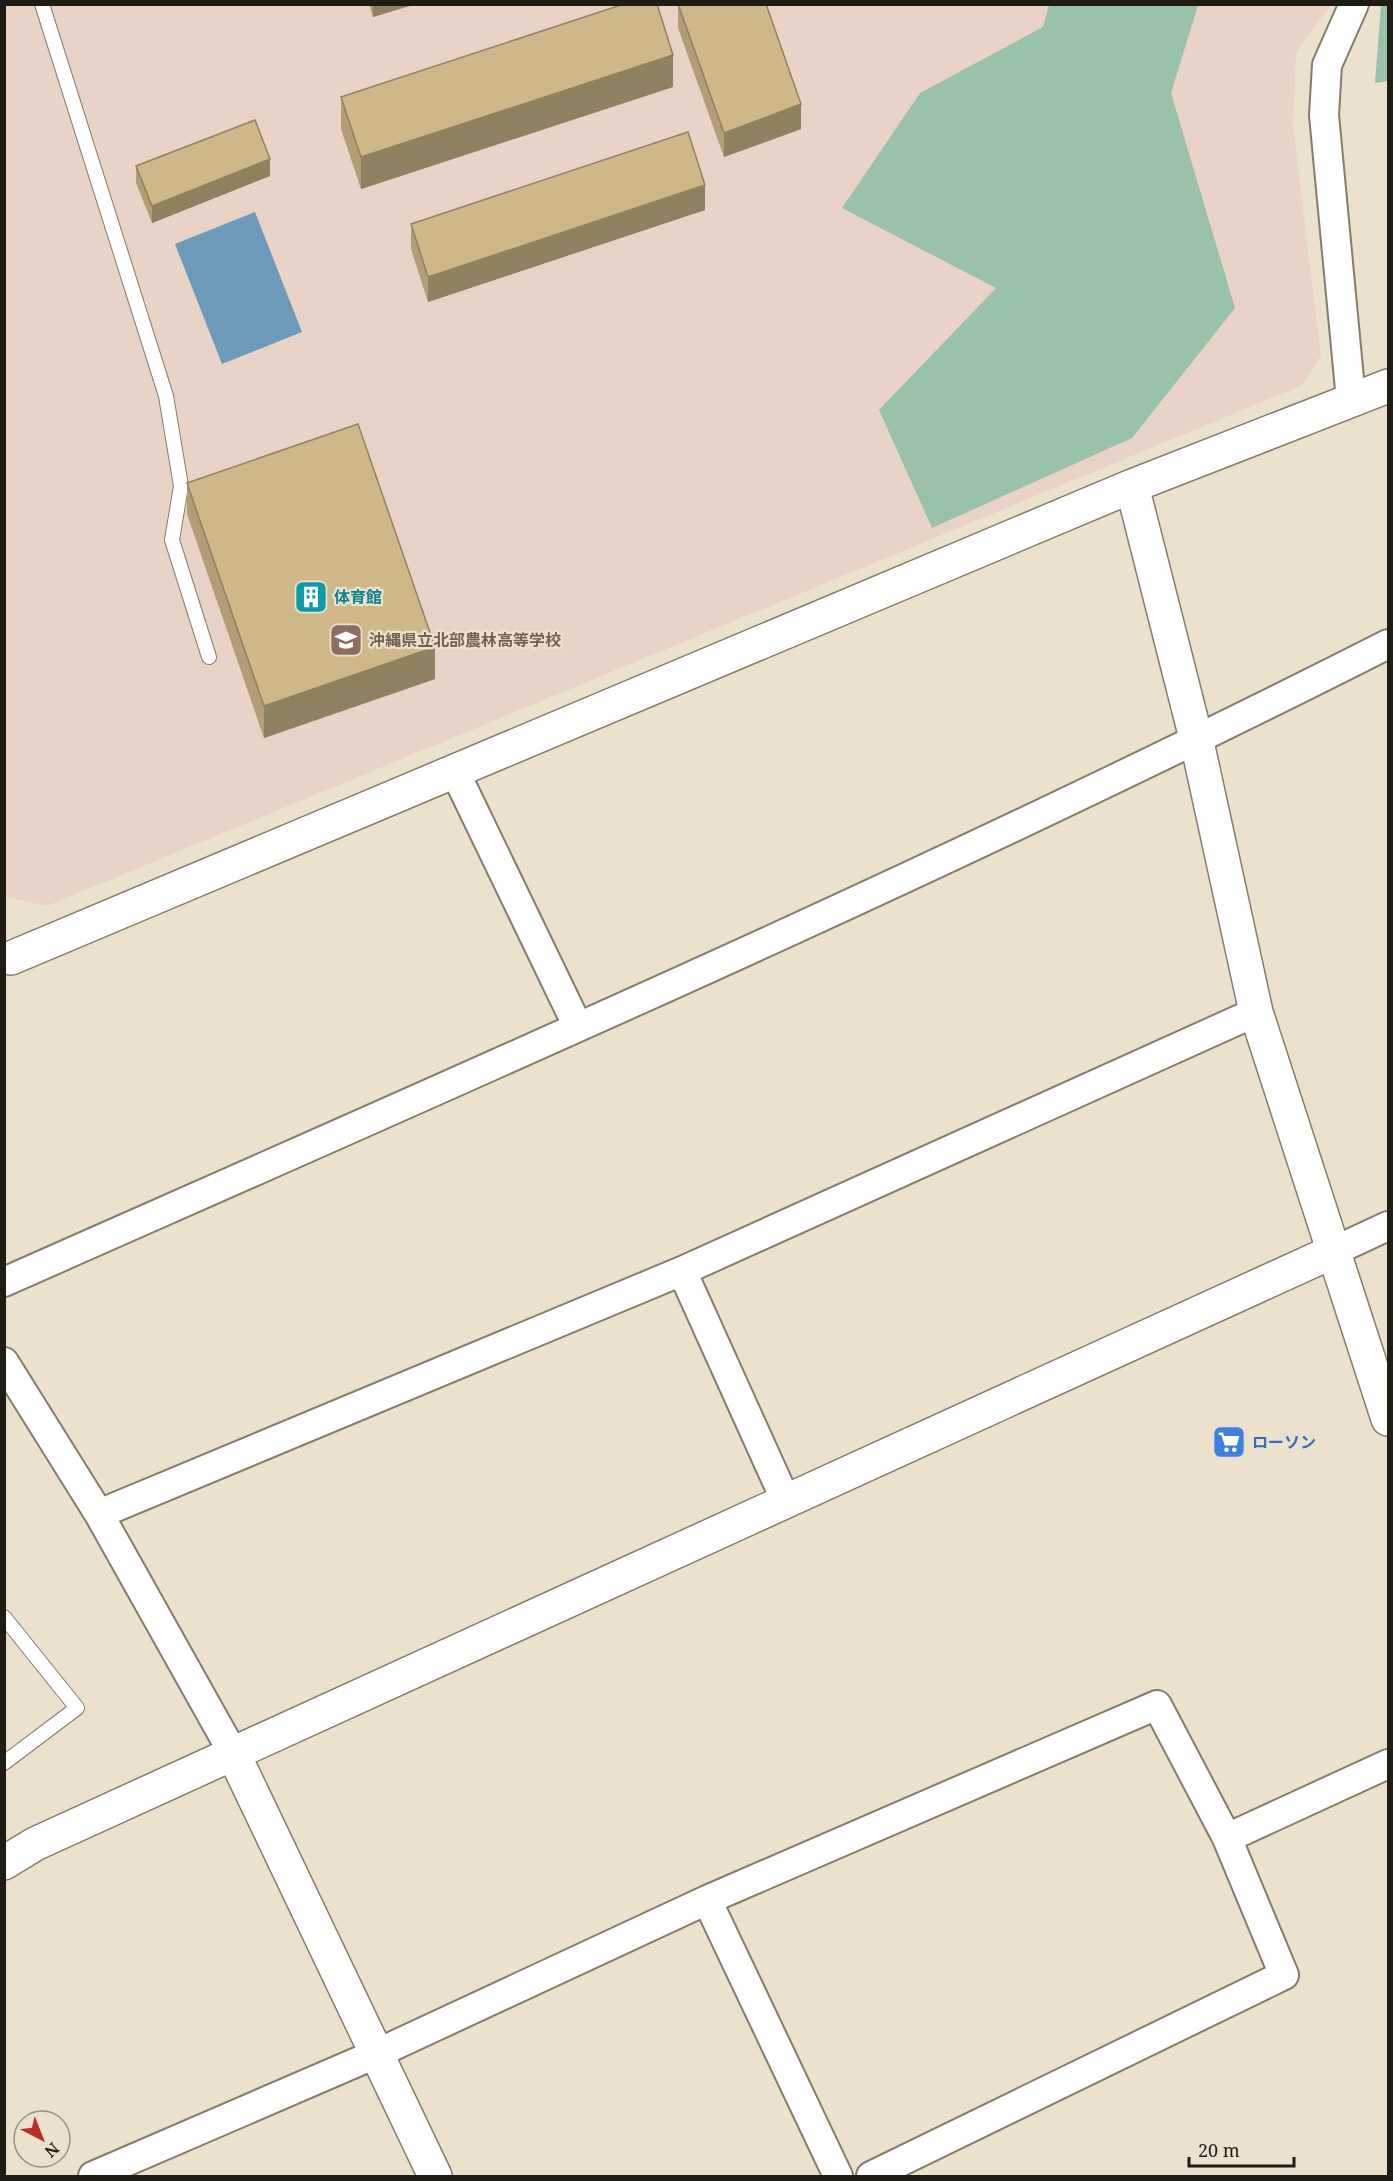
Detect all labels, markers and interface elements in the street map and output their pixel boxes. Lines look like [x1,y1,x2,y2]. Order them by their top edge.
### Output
building icon: 体育館 [293,579,329,615]
place label: 体育館 [334,586,382,608]
school or university icon: 沖縄県立北部農林高等学校 [328,622,364,658]
place label: 沖縄県立北部農林高等学校 [369,629,561,651]
supermarket icon: ローソン [1211,1424,1247,1460]
place label: ローソン [1252,1431,1316,1453]
north arrow [12,2109,72,2169]
scale bar [1189,2130,1294,2168]
text: N [40,2138,64,2163]
text: 20 m [1198,2138,1240,2162]

